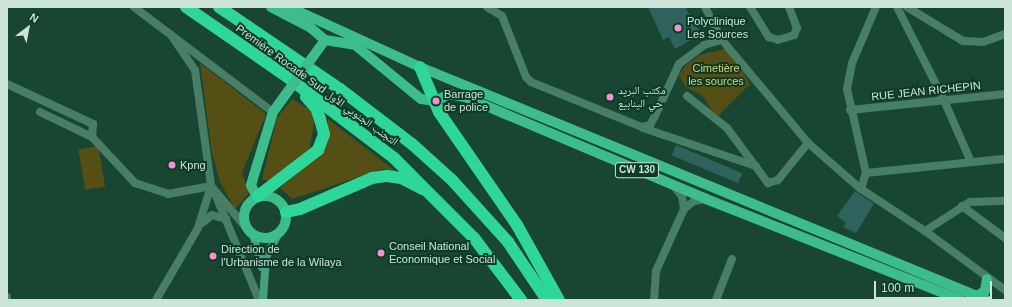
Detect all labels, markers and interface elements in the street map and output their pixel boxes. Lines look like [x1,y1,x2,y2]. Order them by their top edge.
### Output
north arrow [8,8,48,48]
text: N [28,11,41,25]
place label: Polyclinique Les Sources [687,15,748,41]
street label: Première Rocade Sud التجنب الجنوبي الأول [233,22,401,148]
marker: Polyclinique Les Sources [672,22,684,34]
park label: Cimetière les sources [688,62,744,88]
street label: RUE JEAN RICHEPIN [871,79,981,103]
place label: مكتب البريد حي الينابيع [618,84,666,110]
place label: Barrage de police [444,88,488,114]
marker: مكتب البريد حي الينابيع [605,92,615,102]
marker: Barrage de police [431,96,441,106]
place label: Kpng [180,158,206,172]
marker: Kpng [167,160,177,170]
road number: CW 130 [614,162,660,178]
place label: Conseil National Economique et Social [389,240,495,266]
place label: Direction de l'Urbanisme de la Wilaya [221,243,342,269]
marker: Conseil National Economique et Social [376,248,386,258]
marker: Direction de l'Urbanisme de la Wilaya [208,251,218,261]
scale bar [876,273,994,299]
text: 100 m [881,281,914,295]

